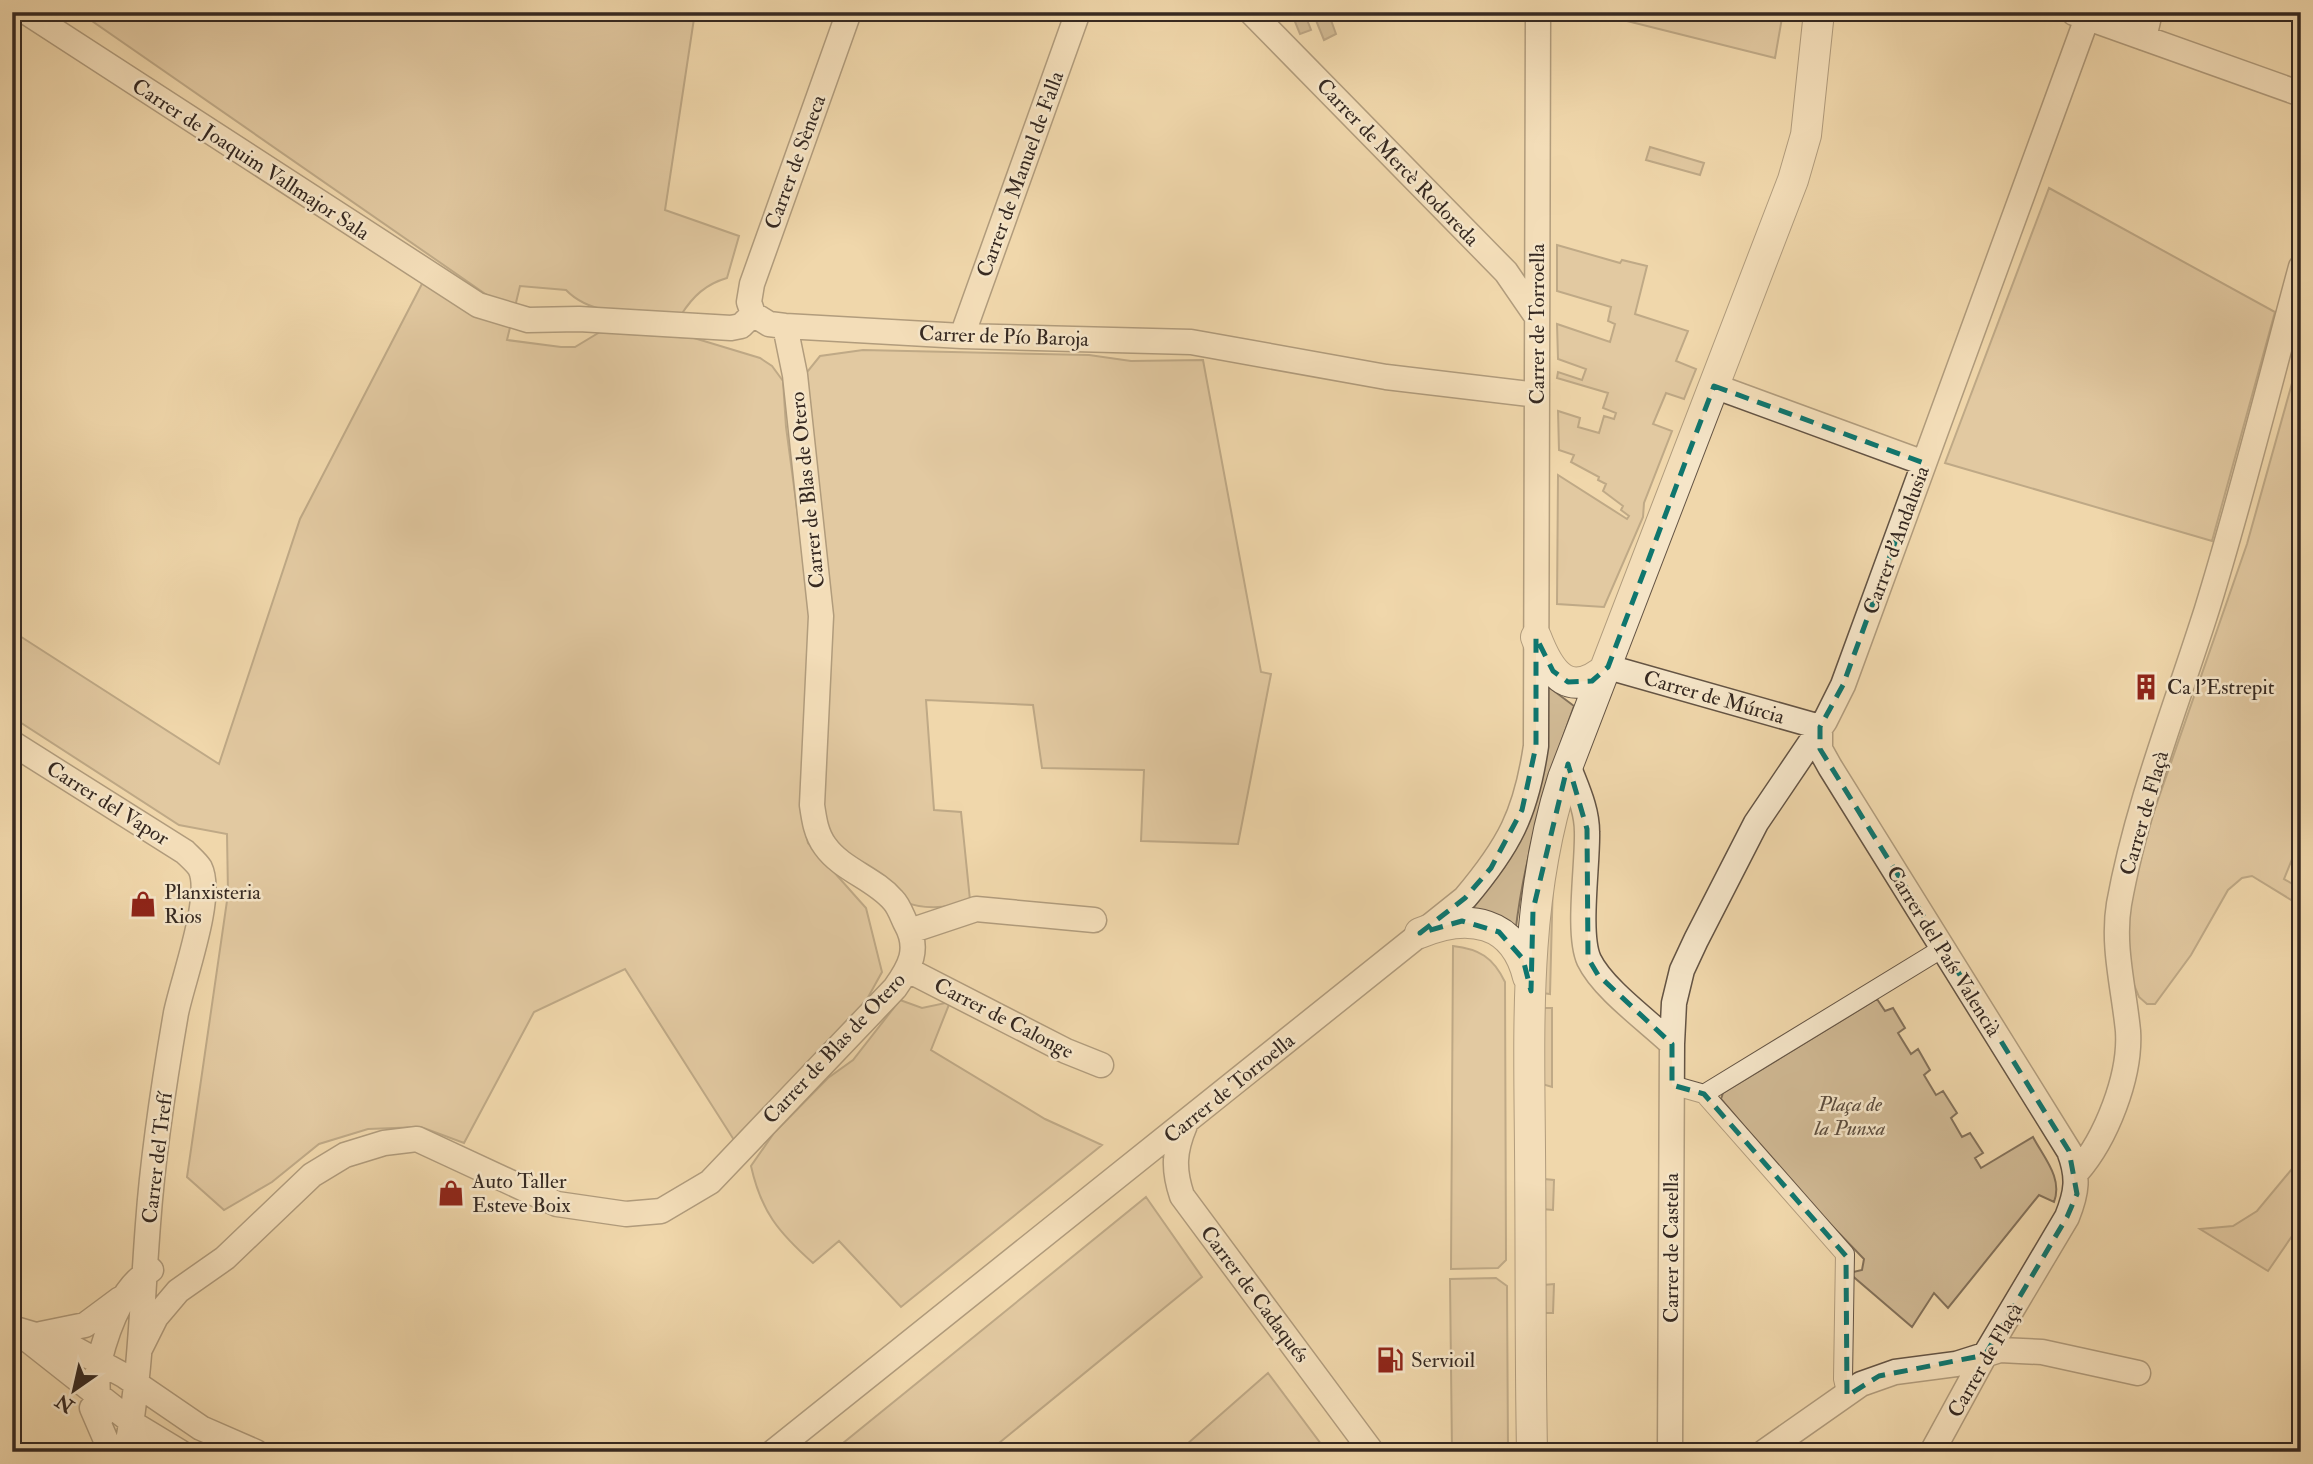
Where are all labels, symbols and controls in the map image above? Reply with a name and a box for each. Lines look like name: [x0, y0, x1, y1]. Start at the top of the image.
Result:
street label: Carrer de Manuel de Falla: [971, 67, 1070, 281]
street label: Carrer de Joaquim Vallmajor Sala: [127, 72, 375, 247]
street label: Carrer de Mercè Rodoreda: [1310, 73, 1485, 252]
street label: Carrer de Sèneca: [759, 91, 832, 233]
street label: Carrer de Torroella: [1524, 243, 1551, 404]
street label: Carrer de Pío Baroja: [919, 320, 1090, 353]
street label: Carrer de Blas de Otero: [784, 390, 831, 590]
street label: Carrer d'Andalusia: [1857, 462, 1936, 618]
street label: Carrer de Múrcia: [1640, 664, 1788, 731]
building icon: Ca l'Estrepit: [2131, 672, 2161, 702]
place label: Ca l'Estrepit: [2167, 674, 2275, 701]
street label: Carrer de Flaçà: [2114, 747, 2175, 879]
street label: Carrer del Vapor: [41, 755, 174, 852]
street label: Carrer del País Valencià: [1880, 861, 2007, 1042]
place label: Planxisteria Rios: [164, 879, 261, 930]
shop icon: Planxisteria Rios: [128, 889, 158, 919]
street label: Carrer de Blas de Otero: [757, 967, 912, 1130]
street label: Carrer de Calonge: [929, 972, 1078, 1065]
street label: Carrer de Torroella: [1158, 1027, 1301, 1150]
street label: Carrer del Trefí: [136, 1090, 179, 1225]
park label: Plaça de la Punxa: [1814, 1091, 1886, 1142]
place label: Auto Taller Esteve Boix: [471, 1168, 571, 1219]
street label: Carrer de Castella: [1658, 1173, 1685, 1323]
shop icon: Auto Taller Esteve Boix: [436, 1178, 466, 1208]
street label: Carrer de Cadaqués: [1194, 1220, 1315, 1368]
street label: Carrer de Flaçà: [1942, 1298, 2029, 1423]
fuel station icon: Servioil: [1375, 1345, 1405, 1375]
place label: Servioil: [1411, 1347, 1476, 1374]
north arrow: [38, 1356, 108, 1426]
text: N: [50, 1388, 80, 1419]

